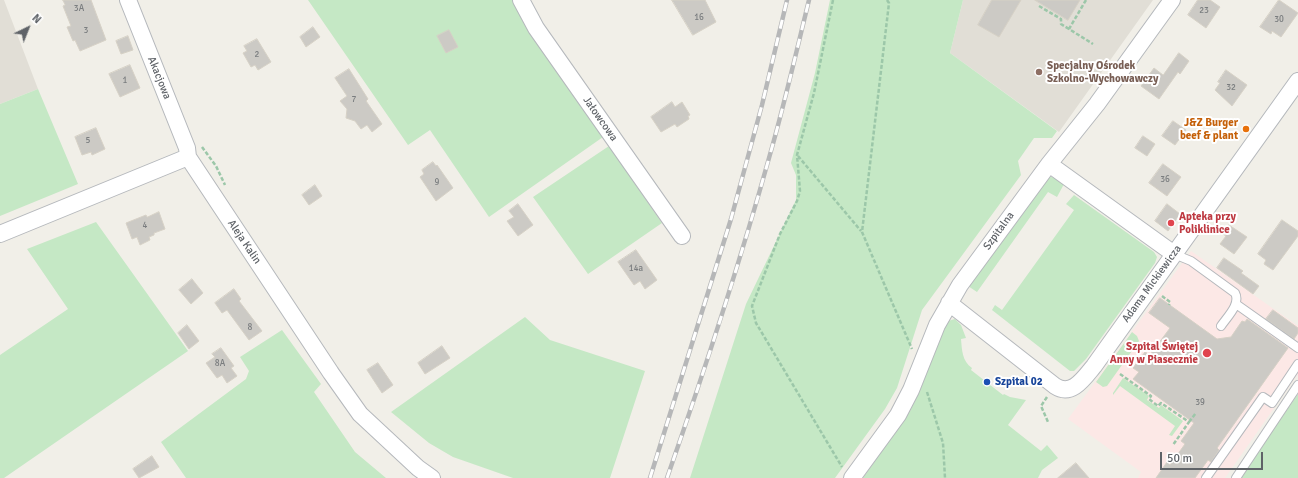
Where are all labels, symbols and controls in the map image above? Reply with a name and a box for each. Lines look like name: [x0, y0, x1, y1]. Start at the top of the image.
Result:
house number: 3A: [74, 4, 84, 14]
house number: 23: [1199, 6, 1209, 16]
north arrow: [8, 8, 48, 48]
text: N: [29, 11, 44, 26]
house number: 16: [694, 13, 704, 23]
house number: 30: [1274, 15, 1284, 25]
house number: 3: [84, 26, 88, 36]
house number: 2: [255, 50, 259, 60]
street label: Akacjowa: [144, 55, 174, 101]
place label: Specjalny Ośrodek Szkolno-Wychowawczy: [1047, 59, 1158, 85]
marker: Specjalny Ośrodek Szkolno-Wychowawczy: [1034, 67, 1044, 77]
house number: 1: [123, 76, 127, 86]
house number: 32: [1226, 83, 1236, 93]
street label: Jałowcowa: [580, 94, 620, 144]
house number: 7: [352, 95, 356, 105]
place label: J&Z Burger beef & plant: [1180, 116, 1238, 142]
marker: J&Z Burger beef & plant: [1241, 124, 1251, 134]
house number: 5: [86, 136, 90, 146]
house number: 36: [1160, 175, 1170, 185]
house number: 9: [435, 178, 439, 188]
street label: Szpitalna: [981, 209, 1017, 253]
place label: Apteka przy Poliklinice: [1179, 210, 1236, 236]
street label: Aleja Kalin: [224, 217, 264, 267]
marker: Apteka przy Poliklinice: [1166, 218, 1176, 228]
house number: 4: [143, 221, 147, 231]
street label: Adama Mickiewicza: [1119, 243, 1185, 325]
house number: 14a: [629, 264, 643, 274]
house number: 8: [248, 323, 252, 333]
place label: Szpital Świętej Anny w Piasecznie: [1110, 340, 1198, 366]
marker: Szpital Świętej Anny w Piasecznie: [1201, 347, 1213, 359]
house number: 8A: [215, 359, 225, 369]
place label: Szpital 02: [995, 375, 1043, 389]
marker: Szpital 02: [982, 377, 992, 387]
house number: 39: [1195, 398, 1205, 408]
scale bar: [1162, 444, 1265, 470]
text: 50 m: [1167, 451, 1192, 466]

